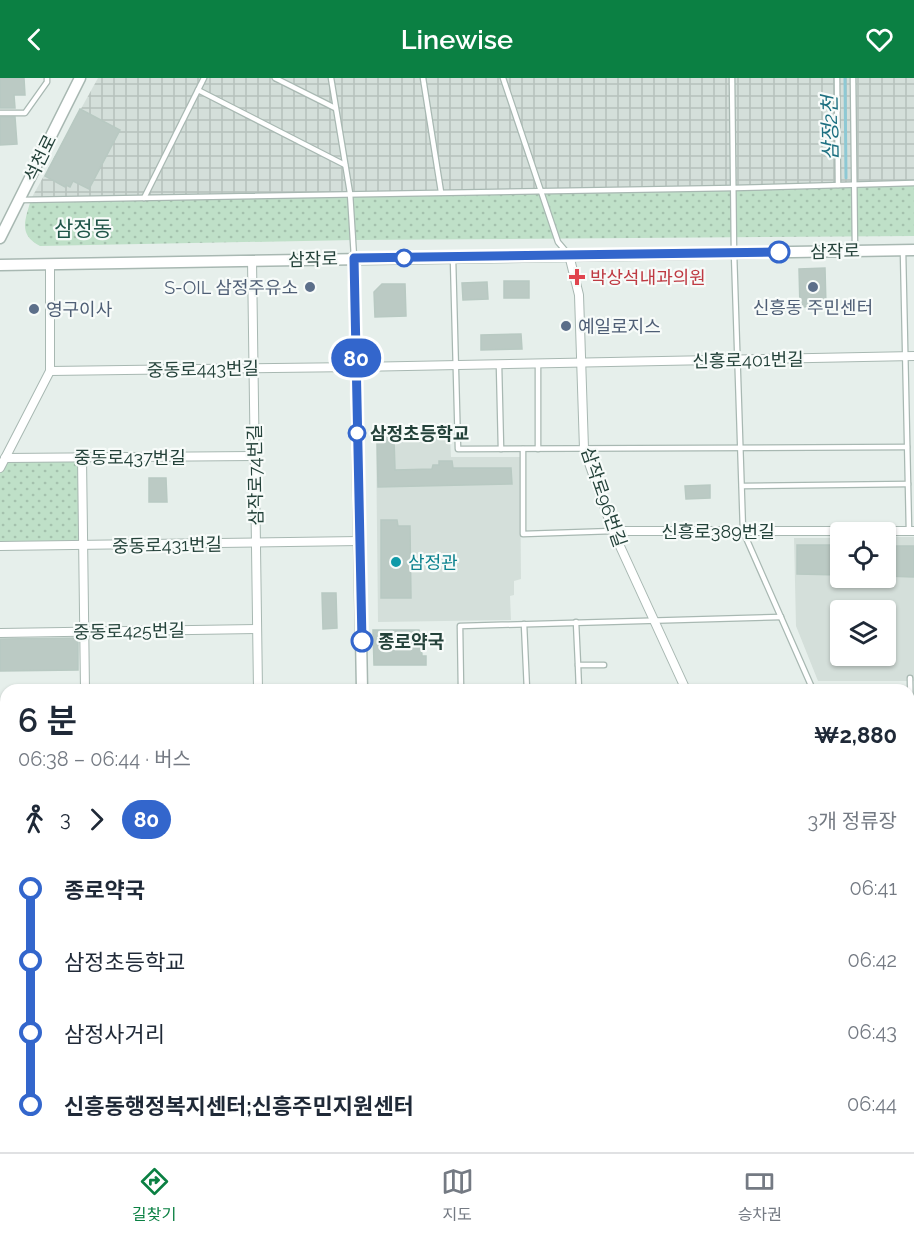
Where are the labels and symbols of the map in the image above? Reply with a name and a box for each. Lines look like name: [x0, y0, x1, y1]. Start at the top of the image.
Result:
water label: 삼정2천: [817, 93, 843, 161]
street label: 석천로: [20, 131, 60, 185]
district label: 삼정동: [54, 216, 112, 241]
street label: 삼작로: [810, 240, 860, 262]
unlabelled marker: [768, 241, 790, 263]
street label: 삼작로: [288, 248, 338, 270]
unlabelled marker: [395, 249, 413, 267]
place label: 박상석내과의원: [590, 267, 706, 288]
marker: 박상석내과의원: [568, 268, 586, 286]
place label: S-OIL 삼정주유소: [164, 277, 298, 298]
marker: S-OIL 삼정주유소: [303, 280, 317, 294]
marker: 신흥동 주민센터: [806, 280, 820, 294]
place label: 신흥동 주민센터: [753, 297, 873, 318]
place label: 영구이사: [46, 299, 113, 320]
marker: 영구이사: [27, 302, 41, 316]
place label: 예일로지스: [578, 316, 661, 337]
marker: 예일로지스: [559, 319, 573, 333]
line badge: 80: [329, 338, 383, 378]
street label: 신흥로401번길: [692, 349, 804, 371]
street label: 중동로443번길: [147, 358, 259, 380]
place label: 삼정초등학교: [370, 423, 469, 444]
street label: 삼작로74번길: [244, 424, 266, 526]
marker: 삼정초등학교: [348, 424, 366, 442]
street label: 삼작로96번길: [577, 444, 631, 550]
street label: 중동로437번길: [74, 447, 186, 468]
street label: 신흥로389번길: [661, 521, 775, 542]
street label: 중동로431번길: [112, 534, 222, 556]
place label: 삼정관: [408, 552, 458, 573]
marker: 삼정관: [389, 555, 403, 569]
street label: 중동로425번길: [73, 620, 185, 642]
marker: 종로약국: [351, 630, 373, 652]
place label: 종로약국: [378, 631, 444, 652]

